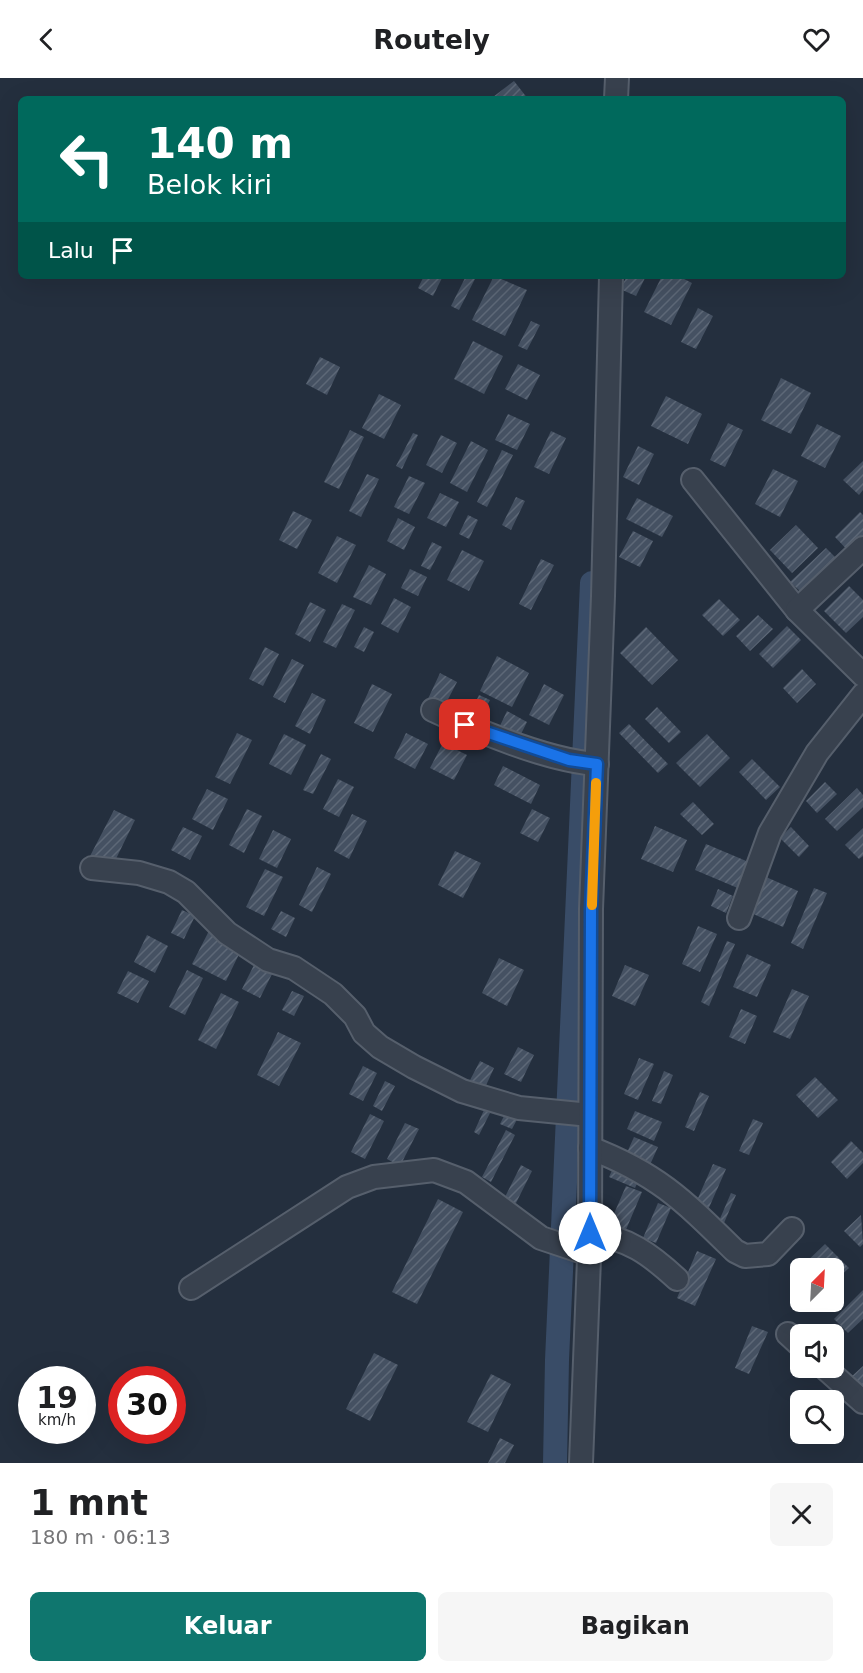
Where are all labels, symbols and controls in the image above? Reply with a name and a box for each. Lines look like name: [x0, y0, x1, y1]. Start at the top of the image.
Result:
icon: back: [30, 23, 63, 56]
icon: heart: [800, 23, 833, 56]
text: Routely: [373, 24, 490, 55]
text: 140 m: [147, 119, 293, 168]
icon: left: [48, 120, 126, 198]
text: Belok kiri: [147, 169, 272, 200]
icon: arrive: [106, 234, 139, 267]
text: Lalu: [48, 238, 94, 263]
pin: [439, 699, 490, 750]
icon: arrive: [448, 708, 481, 741]
position arrow: [558, 1201, 622, 1265]
north arrow: [790, 1258, 844, 1312]
map controls: [790, 1258, 844, 1444]
button: sound: [790, 1324, 844, 1378]
speed limit sign: 30: [108, 1366, 186, 1444]
text: 19: [36, 1380, 78, 1415]
button: search: [790, 1390, 844, 1444]
text: km/h: [38, 1411, 76, 1429]
text: 1 mnt: [30, 1482, 148, 1523]
button: close: [770, 1483, 833, 1546]
text: 180 m · 06:13: [30, 1525, 171, 1549]
button: Keluar: [30, 1592, 426, 1661]
button: Bagikan: [438, 1592, 833, 1661]

